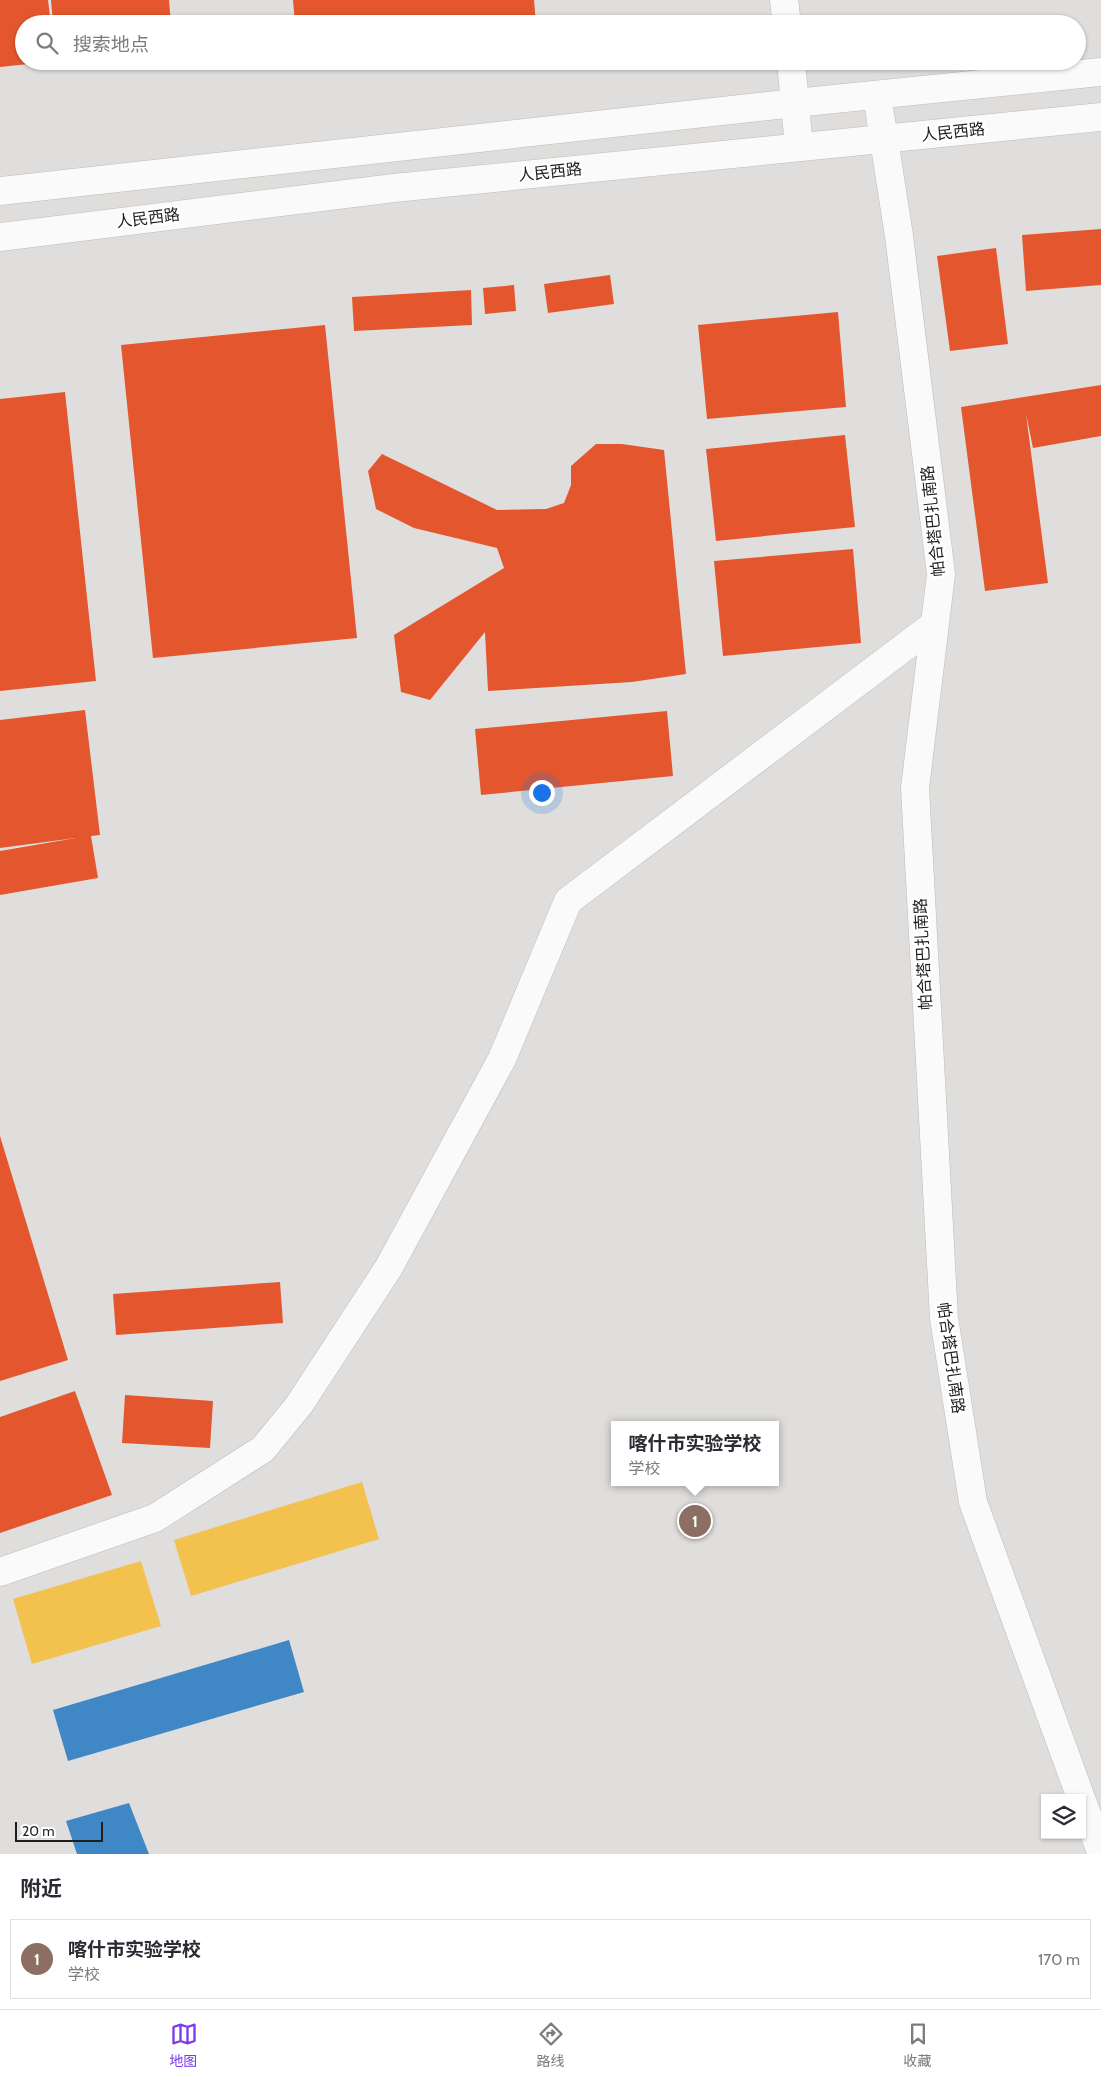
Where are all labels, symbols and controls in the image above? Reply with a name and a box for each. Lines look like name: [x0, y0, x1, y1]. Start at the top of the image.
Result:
search box: [15, 15, 1086, 70]
icon: search: [33, 29, 61, 57]
text: 搜索地点: [73, 33, 149, 56]
street label: 人民西路: [920, 119, 986, 145]
street label: 人民西路: [517, 159, 583, 185]
street label: 人民西路: [115, 205, 181, 231]
street label: 帕合塔巴扎南路: [918, 464, 948, 578]
your location: [529, 780, 555, 806]
street label: 帕合塔巴扎南路: [911, 898, 935, 1010]
street label: 帕合塔巴扎南路: [934, 1301, 968, 1415]
popup: [611, 1421, 779, 1486]
text: 喀什市实验学校: [628, 1432, 762, 1455]
text: 学校: [628, 1459, 661, 1478]
pin: 1: [679, 1502, 711, 1540]
map controls: [1041, 1794, 1086, 1839]
button: layers: [1041, 1794, 1086, 1839]
scale bar: [15, 1819, 102, 1842]
text: 20 m: [22, 1822, 55, 1840]
text: 附近: [20, 1876, 62, 1901]
text: 喀什市实验学校: [68, 1938, 201, 1961]
text: 1: [34, 1950, 40, 1969]
text: 170 m: [1038, 1950, 1080, 1969]
text: 学校: [68, 1965, 100, 1984]
tab: 地图: [170, 2020, 198, 2070]
tab: 路线: [537, 2020, 565, 2070]
tab: 收藏: [904, 2020, 932, 2070]

